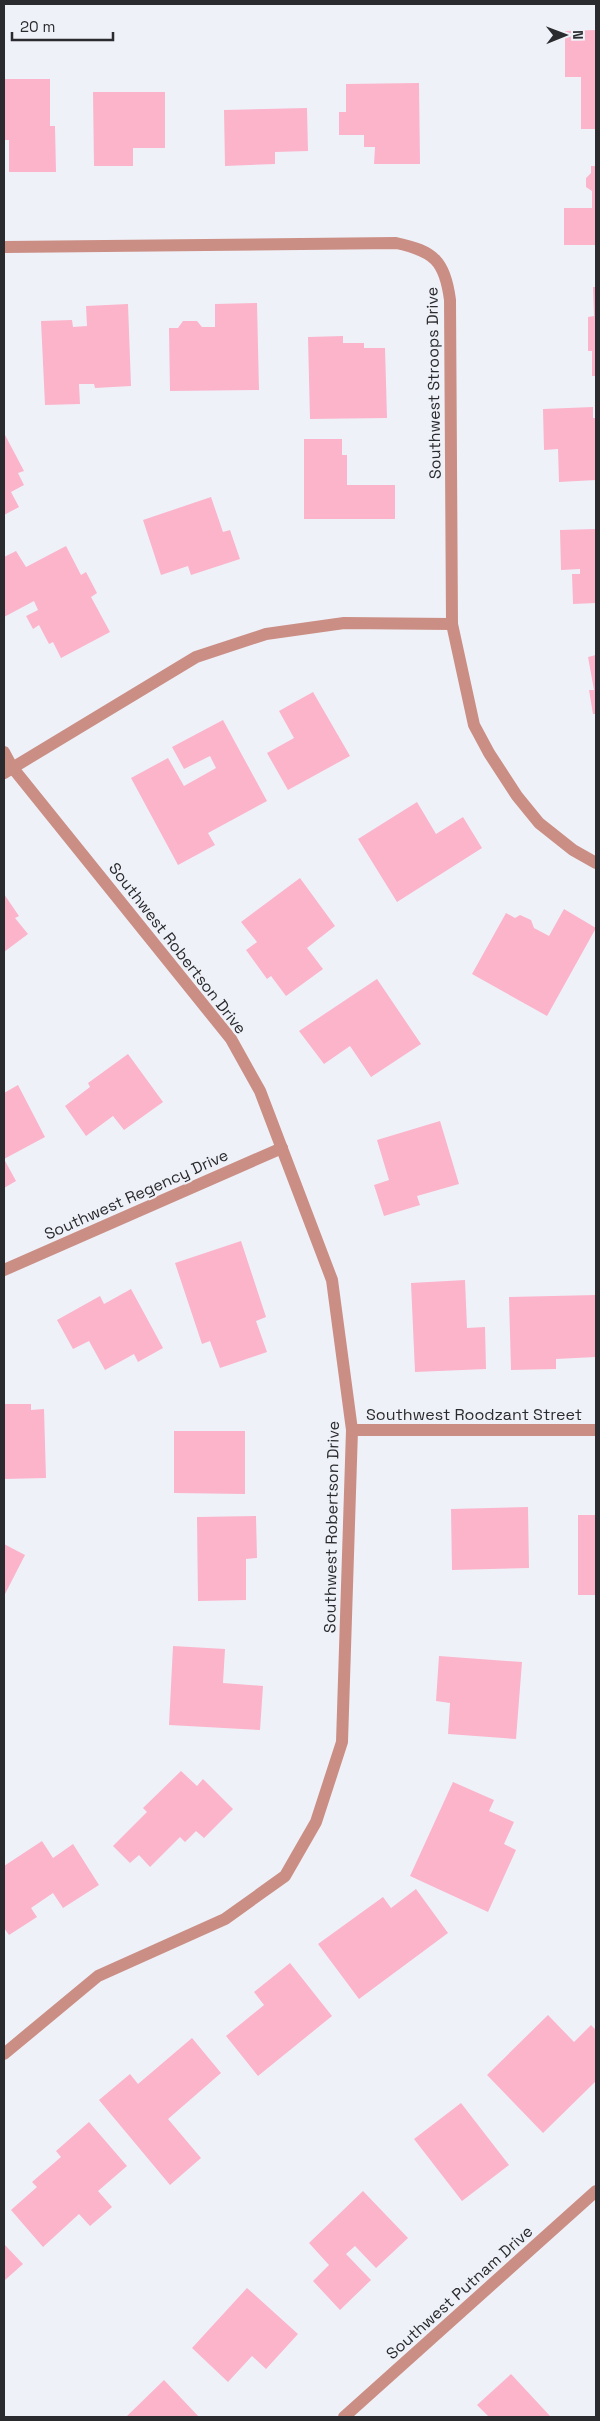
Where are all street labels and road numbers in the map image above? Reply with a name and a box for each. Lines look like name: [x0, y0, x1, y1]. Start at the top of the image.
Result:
street label: Southwest Stroops Drive: [421, 287, 446, 479]
street label: Southwest Robertson Drive: [104, 858, 251, 1038]
street label: Southwest Regency Drive: [41, 1144, 232, 1245]
street label: Southwest Roodzant Street: [366, 1404, 582, 1425]
street label: Southwest Robertson Drive: [319, 1421, 344, 1633]
street label: Southwest Putnam Drive: [382, 2221, 537, 2364]

